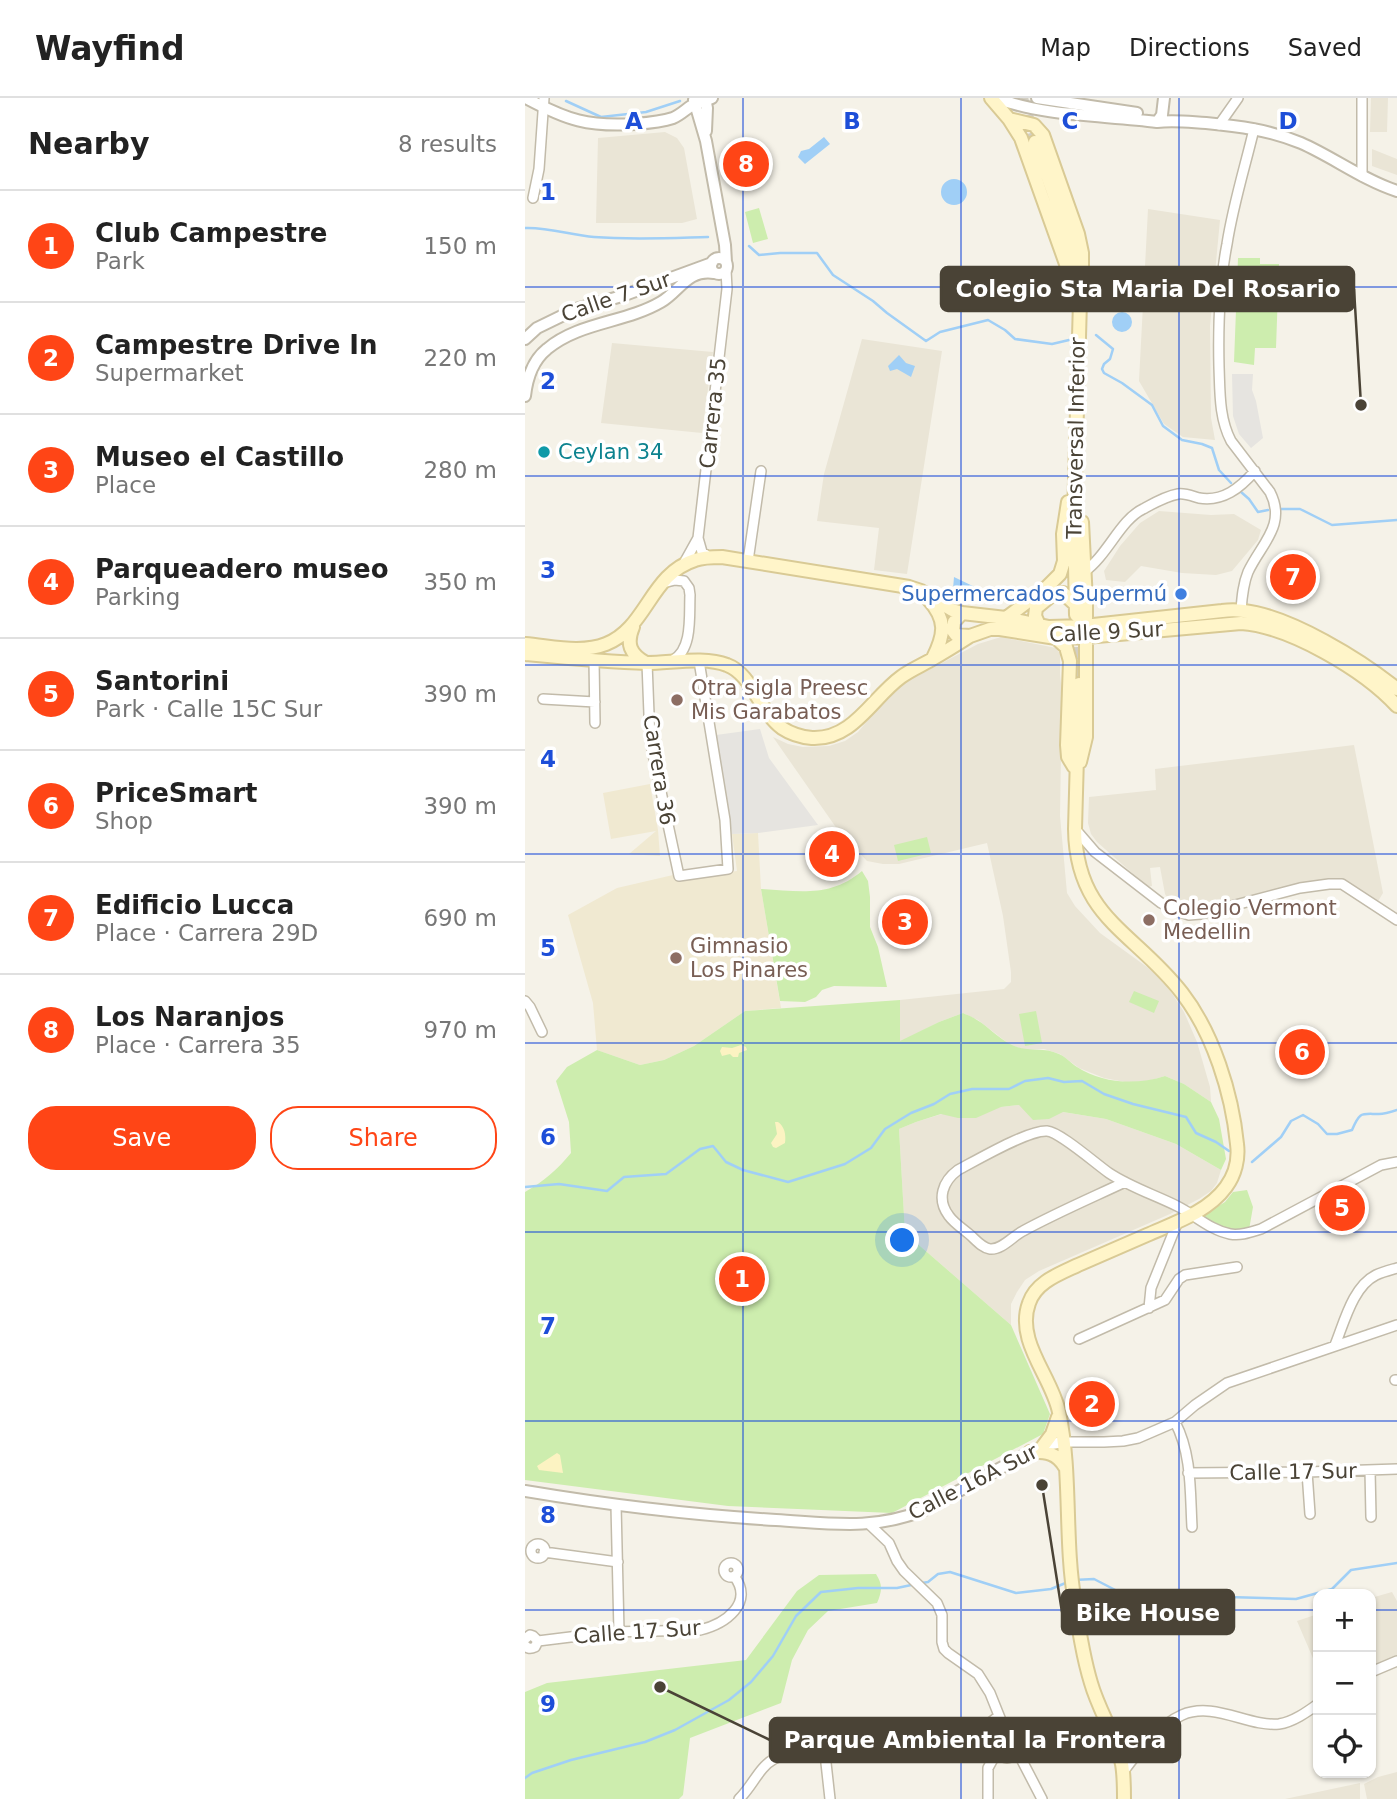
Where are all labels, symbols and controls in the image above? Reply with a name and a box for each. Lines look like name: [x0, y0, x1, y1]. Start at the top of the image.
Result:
text: Wayfind: [35, 29, 185, 68]
text: Map: [1040, 34, 1091, 62]
text: Directions: [1129, 34, 1250, 62]
text: Saved: [1288, 34, 1362, 62]
text: A: [625, 108, 643, 134]
text: B: [843, 108, 861, 134]
text: C: [1062, 108, 1078, 134]
text: D: [1278, 108, 1298, 134]
text: Nearby: [28, 126, 150, 161]
text: 8 results: [398, 131, 497, 157]
pin: 8: [723, 138, 769, 190]
text: 1: [540, 179, 556, 205]
text: Club Campestre: [95, 218, 328, 248]
text: 1: [43, 233, 59, 259]
text: 150 m: [423, 233, 497, 259]
text: Park: [95, 248, 145, 274]
street label: Calle 7 Sur: [558, 267, 674, 327]
callout: Colegio Sta Maria Del Rosario: [941, 267, 1354, 311]
text: Colegio Sta Maria Del Rosario: [956, 276, 1340, 302]
text: Campestre Drive In: [95, 330, 378, 360]
street label: Transversal Inferior: [1062, 337, 1090, 540]
text: 2: [43, 345, 59, 371]
text: 220 m: [423, 345, 497, 371]
street label: Carrera 35: [695, 356, 731, 470]
text: Supermarket: [95, 360, 244, 386]
text: 2: [540, 368, 556, 394]
place label: Ceylan 34: [558, 440, 663, 464]
text: Museo el Castillo: [95, 442, 344, 472]
marker: Ceylan 34: [536, 444, 552, 460]
text: 3: [43, 457, 59, 483]
text: 280 m: [423, 457, 497, 483]
text: Place: [95, 472, 156, 498]
pin: 7: [1270, 551, 1316, 603]
text: Parqueadero museo: [95, 554, 389, 584]
text: 3: [540, 557, 556, 583]
text: 4: [43, 569, 59, 595]
text: 350 m: [423, 569, 497, 595]
place label: Supermercados Supermú: [901, 582, 1167, 606]
text: Parking: [95, 584, 180, 610]
marker: Supermercados Supermú: [1173, 586, 1189, 602]
street label: Calle 9 Sur: [1048, 617, 1164, 647]
text: Santorini: [95, 666, 229, 696]
place label: Otra sigla Preesc Mis Garabatos: [691, 676, 868, 724]
text: 5: [43, 681, 59, 707]
text: 390 m: [423, 681, 497, 707]
marker: Otra sigla Preesc Mis Garabatos: [669, 692, 685, 708]
text: Park · Calle 15C Sur: [95, 696, 322, 722]
street label: Carrera 36: [638, 713, 680, 827]
text: 4: [540, 746, 556, 772]
text: PriceSmart: [95, 778, 257, 808]
text: 6: [43, 793, 59, 819]
text: 390 m: [423, 793, 497, 819]
text: Shop: [95, 808, 153, 834]
pin: 4: [809, 828, 855, 880]
text: Edificio Lucca: [95, 890, 294, 920]
pin: 3: [882, 896, 928, 948]
place label: Colegio Vermont Medellin: [1163, 896, 1337, 944]
text: 7: [43, 905, 59, 931]
text: 690 m: [423, 905, 497, 931]
marker: Colegio Vermont Medellin: [1141, 912, 1157, 928]
text: Place · Carrera 29D: [95, 920, 318, 946]
place label: Gimnasio Los Pinares: [690, 934, 808, 982]
text: 5: [540, 935, 556, 961]
marker: Gimnasio Los Pinares: [668, 950, 684, 966]
text: Los Naranjos: [95, 1002, 284, 1032]
text: 8: [43, 1017, 59, 1043]
text: 970 m: [423, 1017, 497, 1043]
pin: 6: [1279, 1026, 1325, 1078]
text: Place · Carrera 35: [95, 1032, 301, 1058]
button: Save: [28, 1106, 256, 1170]
button: Share: [270, 1106, 497, 1170]
text: 6: [540, 1124, 556, 1150]
pin: 5: [1319, 1182, 1365, 1234]
your location: [885, 1223, 919, 1257]
pin: 1: [719, 1253, 765, 1305]
text: 7: [540, 1313, 556, 1339]
pin: 2: [1069, 1378, 1115, 1430]
street label: Calle 16A Sur: [904, 1439, 1042, 1525]
street label: Calle 17 Sur: [1229, 1459, 1357, 1485]
text: 8: [540, 1502, 556, 1528]
map controls: [1313, 1589, 1376, 1778]
button: +: [1313, 1589, 1376, 1652]
callout: Bike House: [1062, 1590, 1234, 1634]
text: Bike House: [1076, 1600, 1220, 1626]
street label: Calle 17 Sur: [573, 1616, 702, 1648]
button: −: [1313, 1652, 1376, 1715]
text: 9: [540, 1691, 556, 1717]
button: locate: [1313, 1715, 1376, 1778]
callout: Parque Ambiental la Frontera: [770, 1718, 1180, 1762]
text: Parque Ambiental la Frontera: [784, 1727, 1166, 1753]

